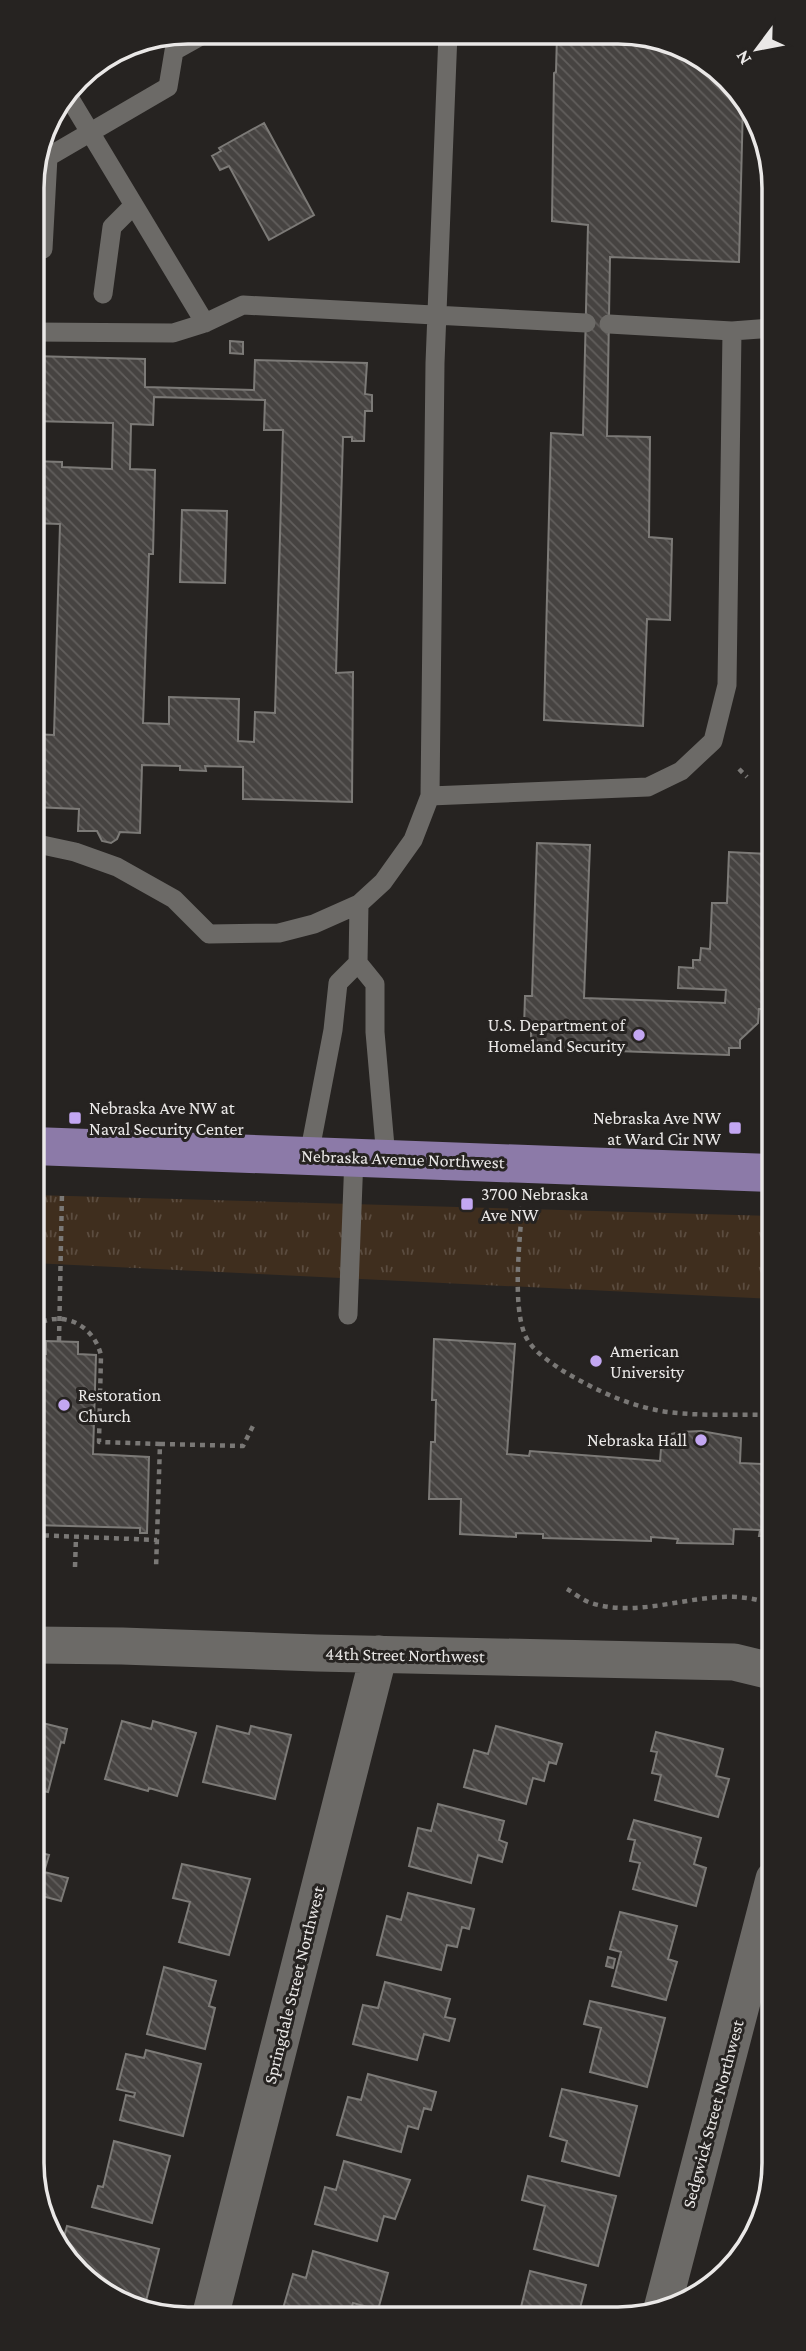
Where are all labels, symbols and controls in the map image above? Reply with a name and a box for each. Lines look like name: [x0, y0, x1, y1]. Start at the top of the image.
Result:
north arrow: [722, 14, 792, 84]
text: N: [731, 47, 755, 69]
place label: U.S. Department of Homeland Security: [488, 1015, 627, 1056]
marker: U.S. Department of Homeland Security: [631, 1027, 647, 1043]
place label: Nebraska Ave NW at Naval Security Center: [89, 1098, 244, 1139]
place label: Nebraska Ave NW at Ward Cir NW: [593, 1108, 721, 1149]
marker: Nebraska Ave NW at Naval Security Center: [67, 1110, 83, 1126]
marker: Nebraska Ave NW at Ward Cir NW: [727, 1120, 743, 1136]
street label: Nebraska Avenue Northwest: [301, 1145, 506, 1173]
place label: 3700 Nebraska Ave NW: [481, 1184, 588, 1225]
marker: 3700 Nebraska Ave NW: [459, 1196, 475, 1212]
place label: American University: [610, 1341, 685, 1382]
marker: American University: [588, 1353, 604, 1369]
place label: Restoration Church: [78, 1385, 161, 1426]
marker: Restoration Church: [56, 1397, 72, 1413]
place label: Nebraska Hall: [587, 1430, 687, 1450]
marker: Nebraska Hall: [693, 1432, 709, 1448]
street label: 44th Street Northwest: [325, 1644, 486, 1666]
street label: Springdale Street Northwest: [260, 1883, 329, 2086]
street label: Sedgwick Street Northwest: [678, 2017, 748, 2210]

